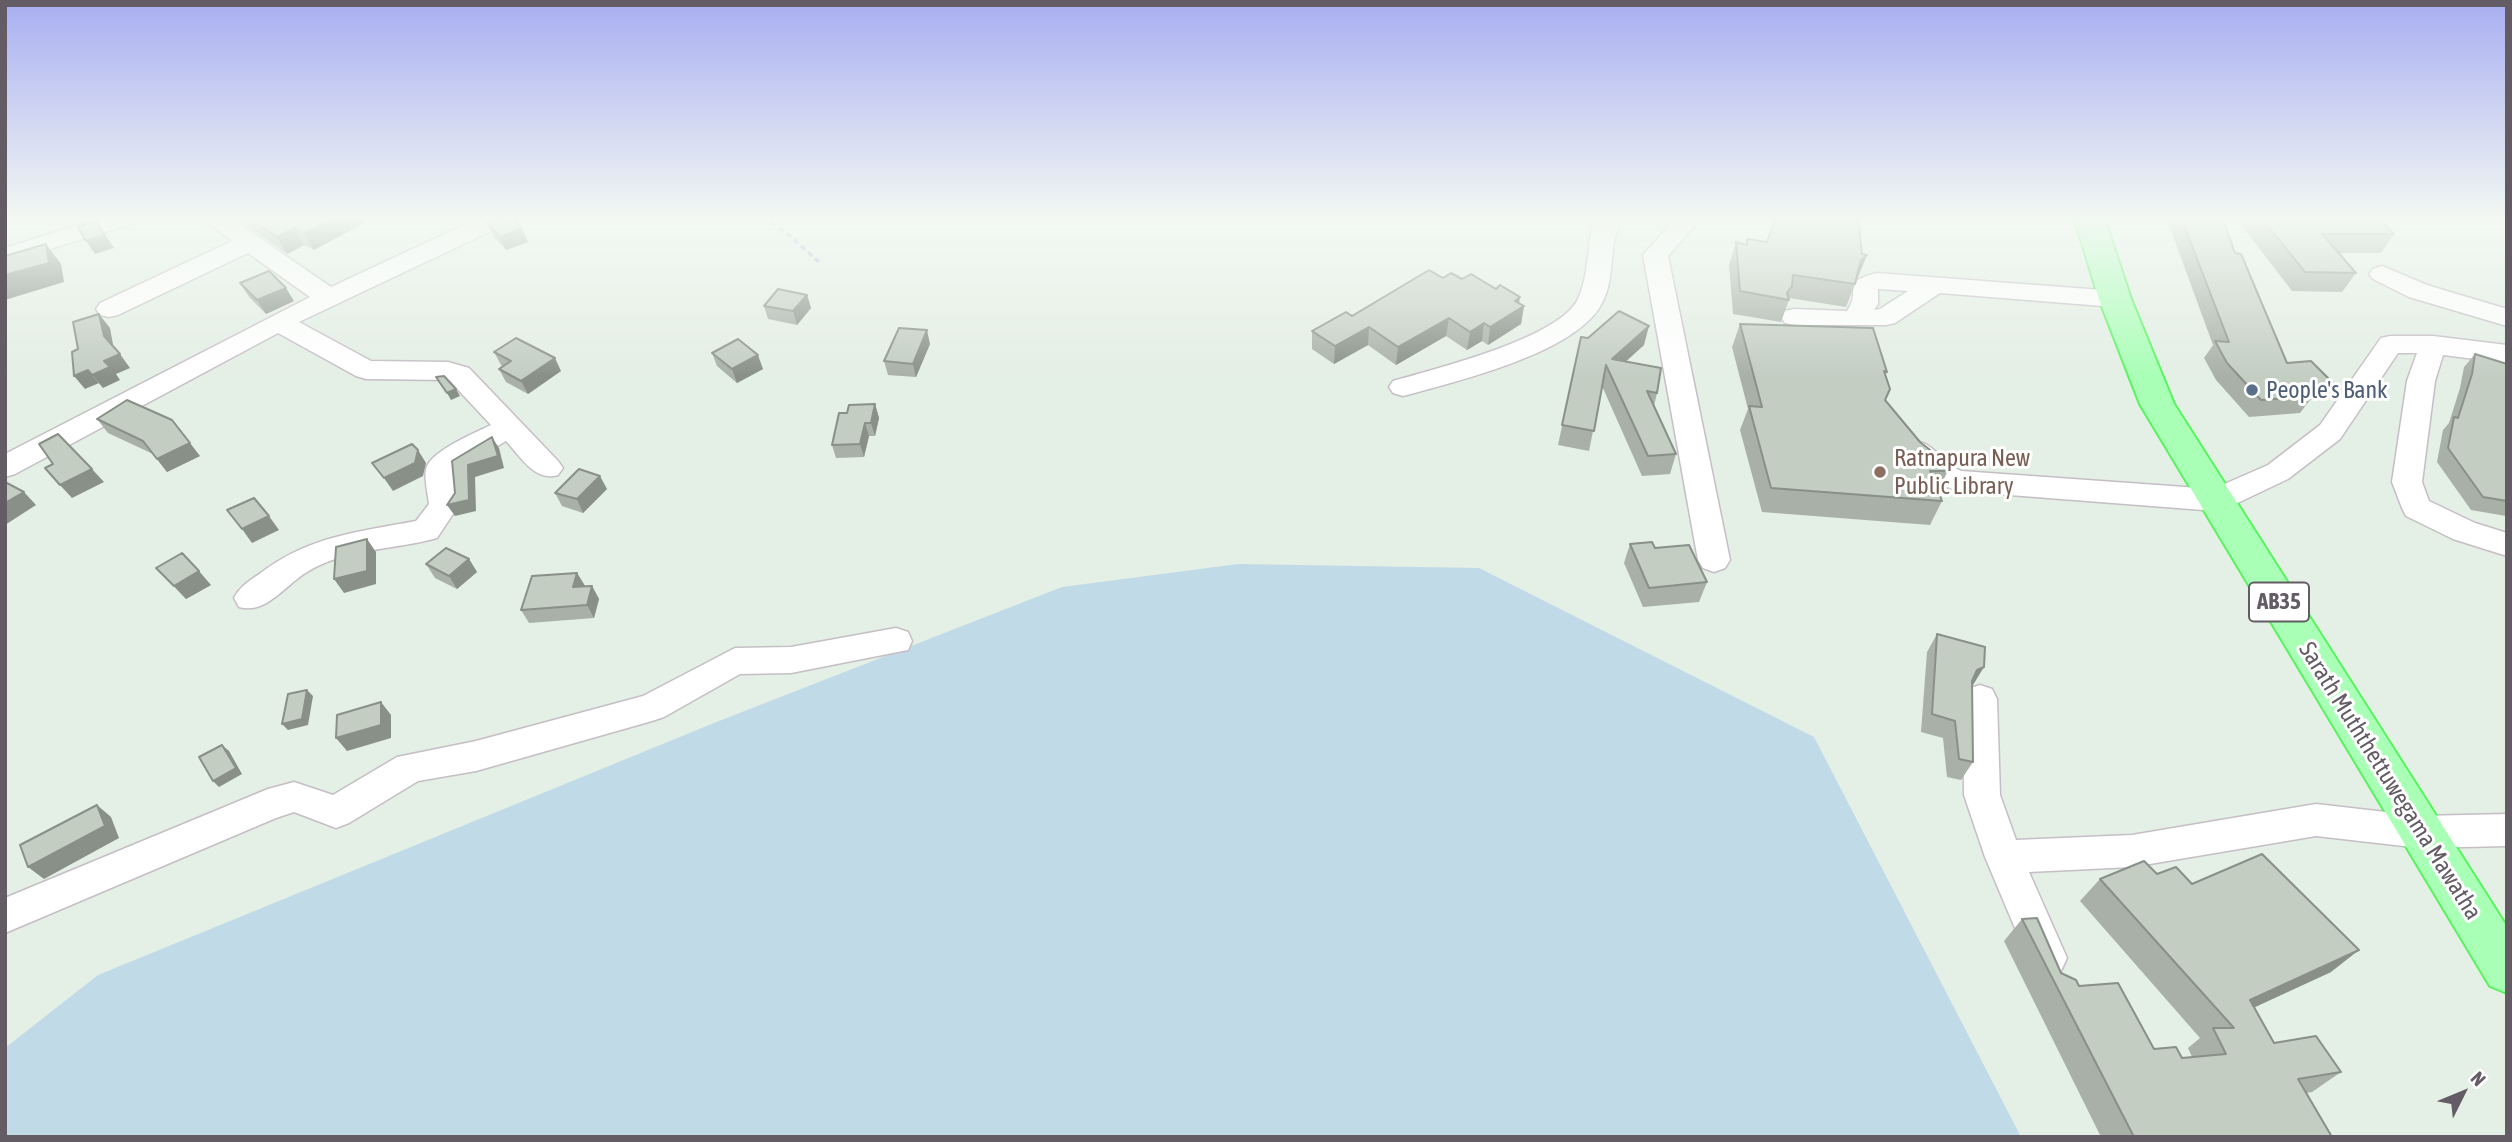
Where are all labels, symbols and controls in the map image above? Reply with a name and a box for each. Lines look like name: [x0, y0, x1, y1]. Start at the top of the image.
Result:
place label: People's Bank: [2266, 376, 2388, 404]
marker: People's Bank: [2244, 382, 2260, 398]
place label: Ratnapura New Public Library: [1894, 444, 2030, 500]
marker: Ratnapura New Public Library: [1872, 464, 1888, 480]
road number: AB35: [2249, 582, 2309, 622]
street label: Sarath Muththettuwegama Mawatha: [2293, 637, 2487, 925]
north arrow: [2428, 1058, 2498, 1128]
text: N: [2466, 1067, 2490, 1090]

